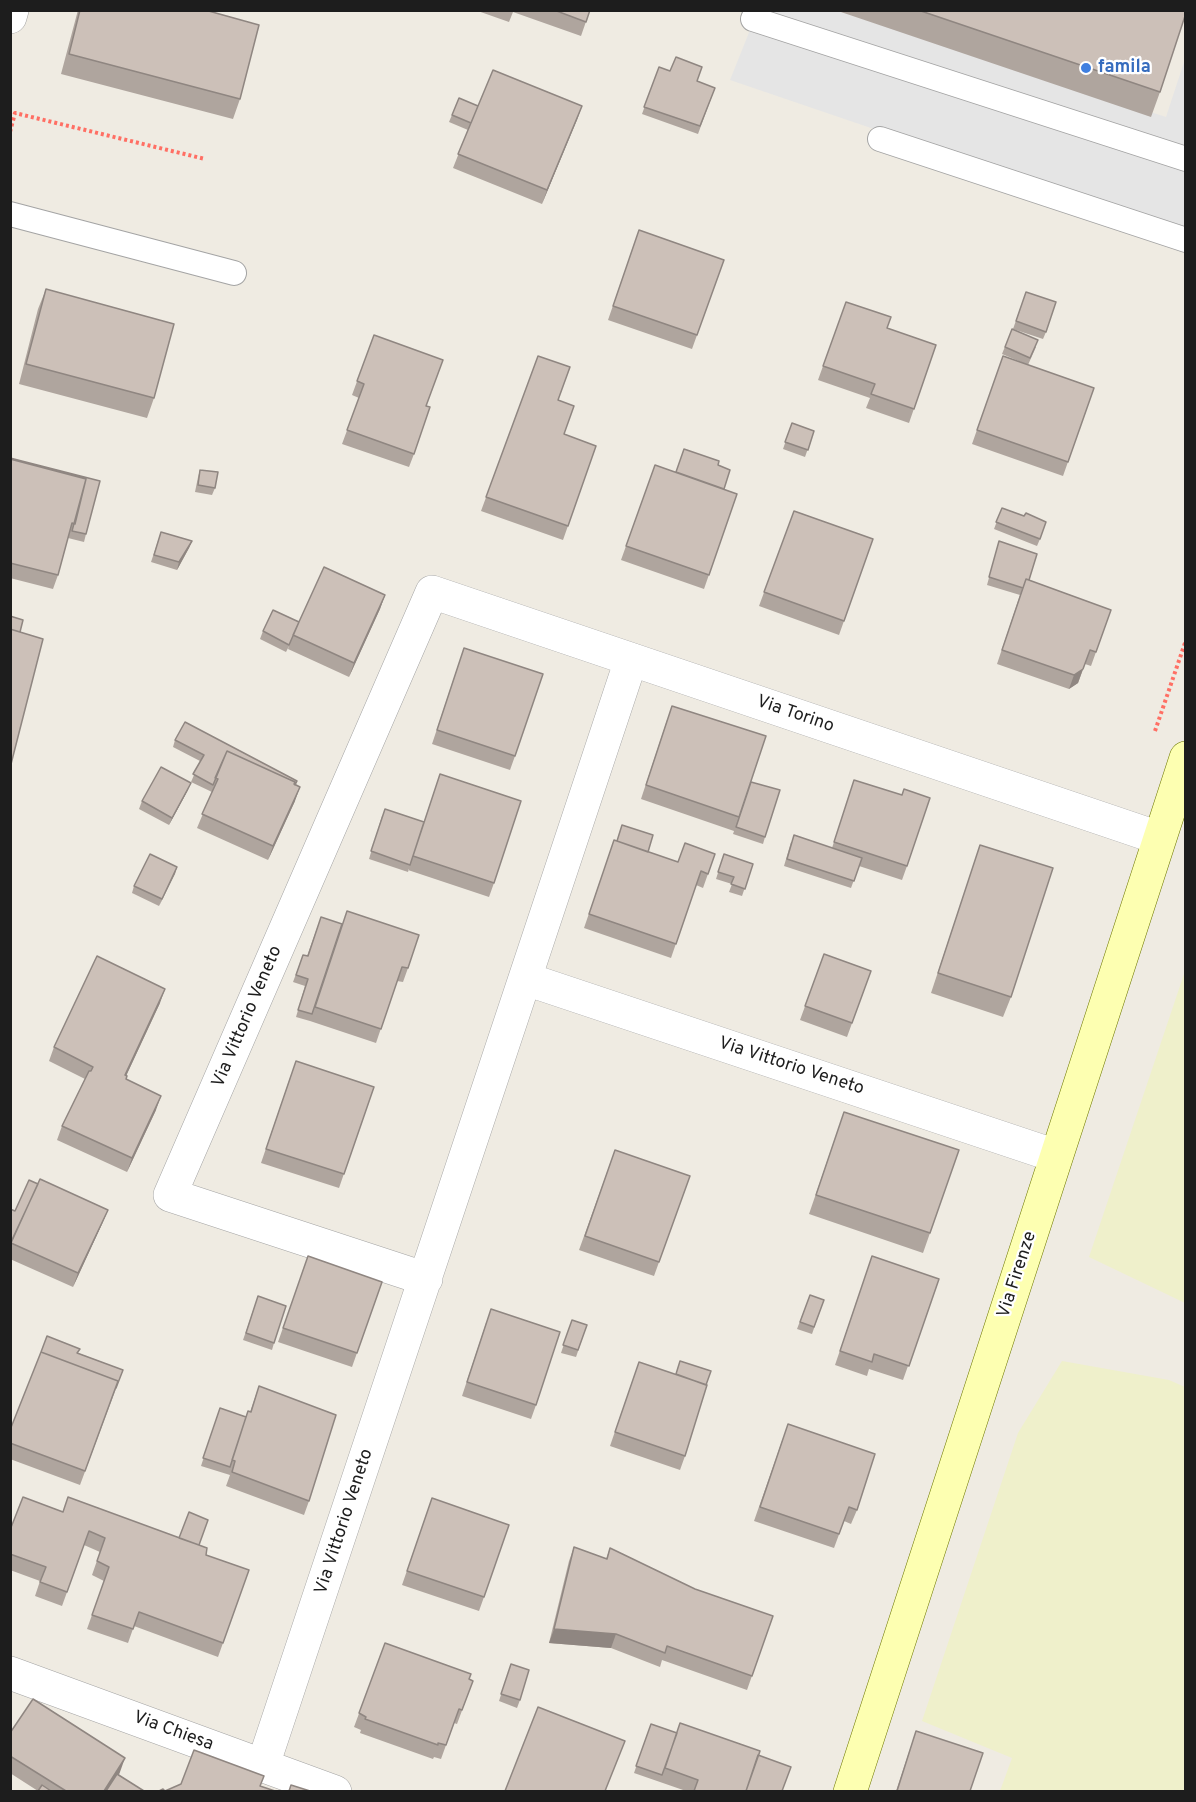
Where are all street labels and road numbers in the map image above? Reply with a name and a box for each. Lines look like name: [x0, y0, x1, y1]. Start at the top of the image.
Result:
street label: Via Torino: [753, 692, 837, 738]
street label: Via Vittorio Veneto: [208, 943, 288, 1091]
street label: Via Vittorio Veneto: [716, 1033, 866, 1101]
street label: Via Firenze: [994, 1229, 1042, 1321]
street label: Via Vittorio Veneto: [311, 1447, 379, 1597]
street label: Via Chiesa: [130, 1708, 216, 1756]

